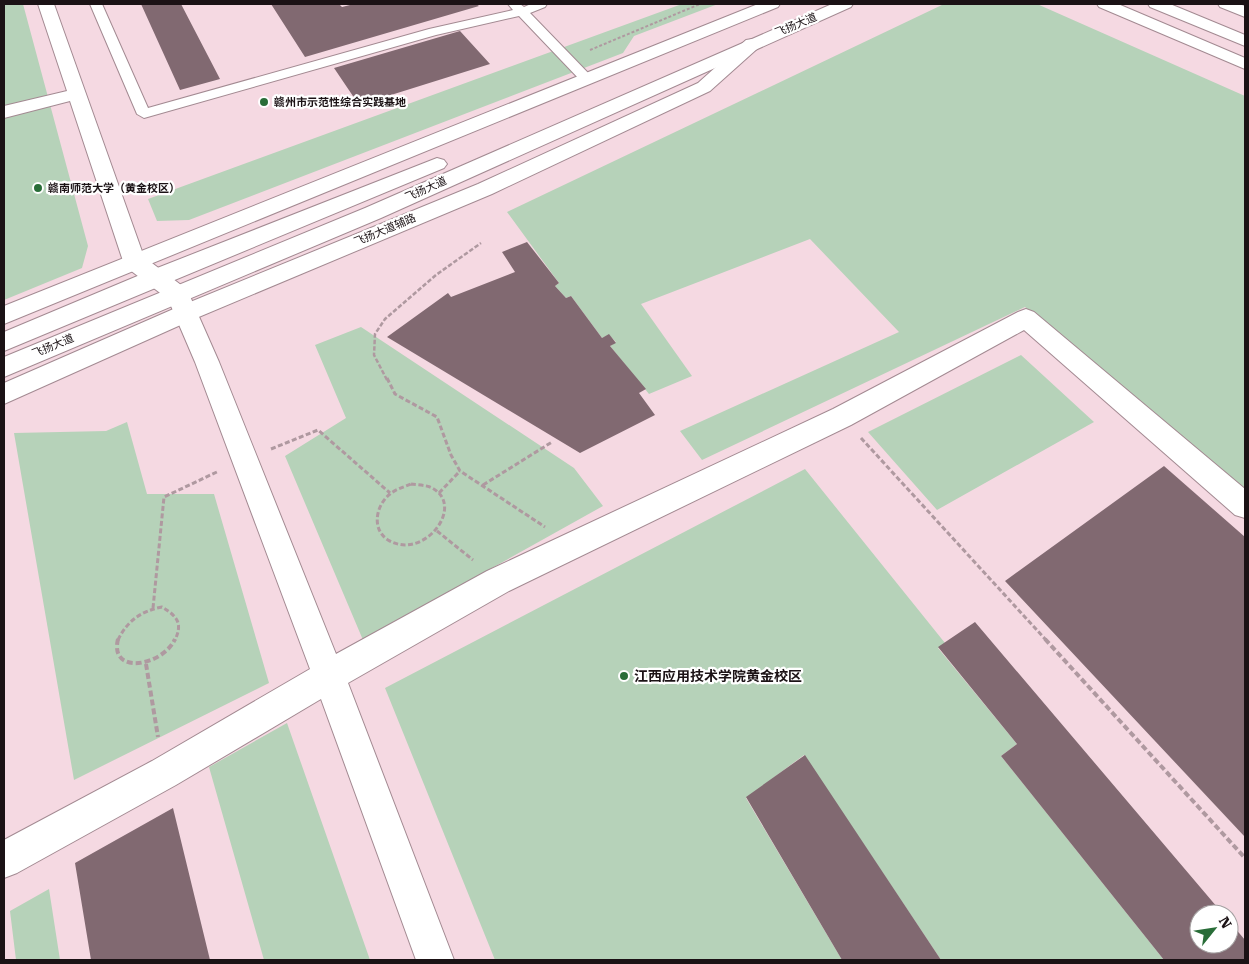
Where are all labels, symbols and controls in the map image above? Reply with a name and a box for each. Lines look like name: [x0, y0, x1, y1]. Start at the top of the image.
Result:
street label: 飞扬大道: [773, 10, 819, 40]
marker: 赣州市示范性综合实践基地: [258, 96, 270, 108]
place label: 赣州市示范性综合实践基地: [274, 96, 406, 109]
street label: 飞扬大道: [403, 174, 449, 204]
marker: 赣南师范大学（黄金校区）: [32, 182, 44, 194]
place label: 赣南师范大学（黄金校区）: [48, 182, 180, 195]
street label: 飞扬大道辅路: [352, 211, 418, 249]
street label: 飞扬大道: [30, 331, 76, 361]
place label: 江西应用技术学院黄金校区: [634, 668, 802, 684]
marker: 江西应用技术学院黄金校区: [618, 670, 630, 682]
north arrow: [1189, 904, 1239, 954]
text: N: [1216, 914, 1235, 931]

